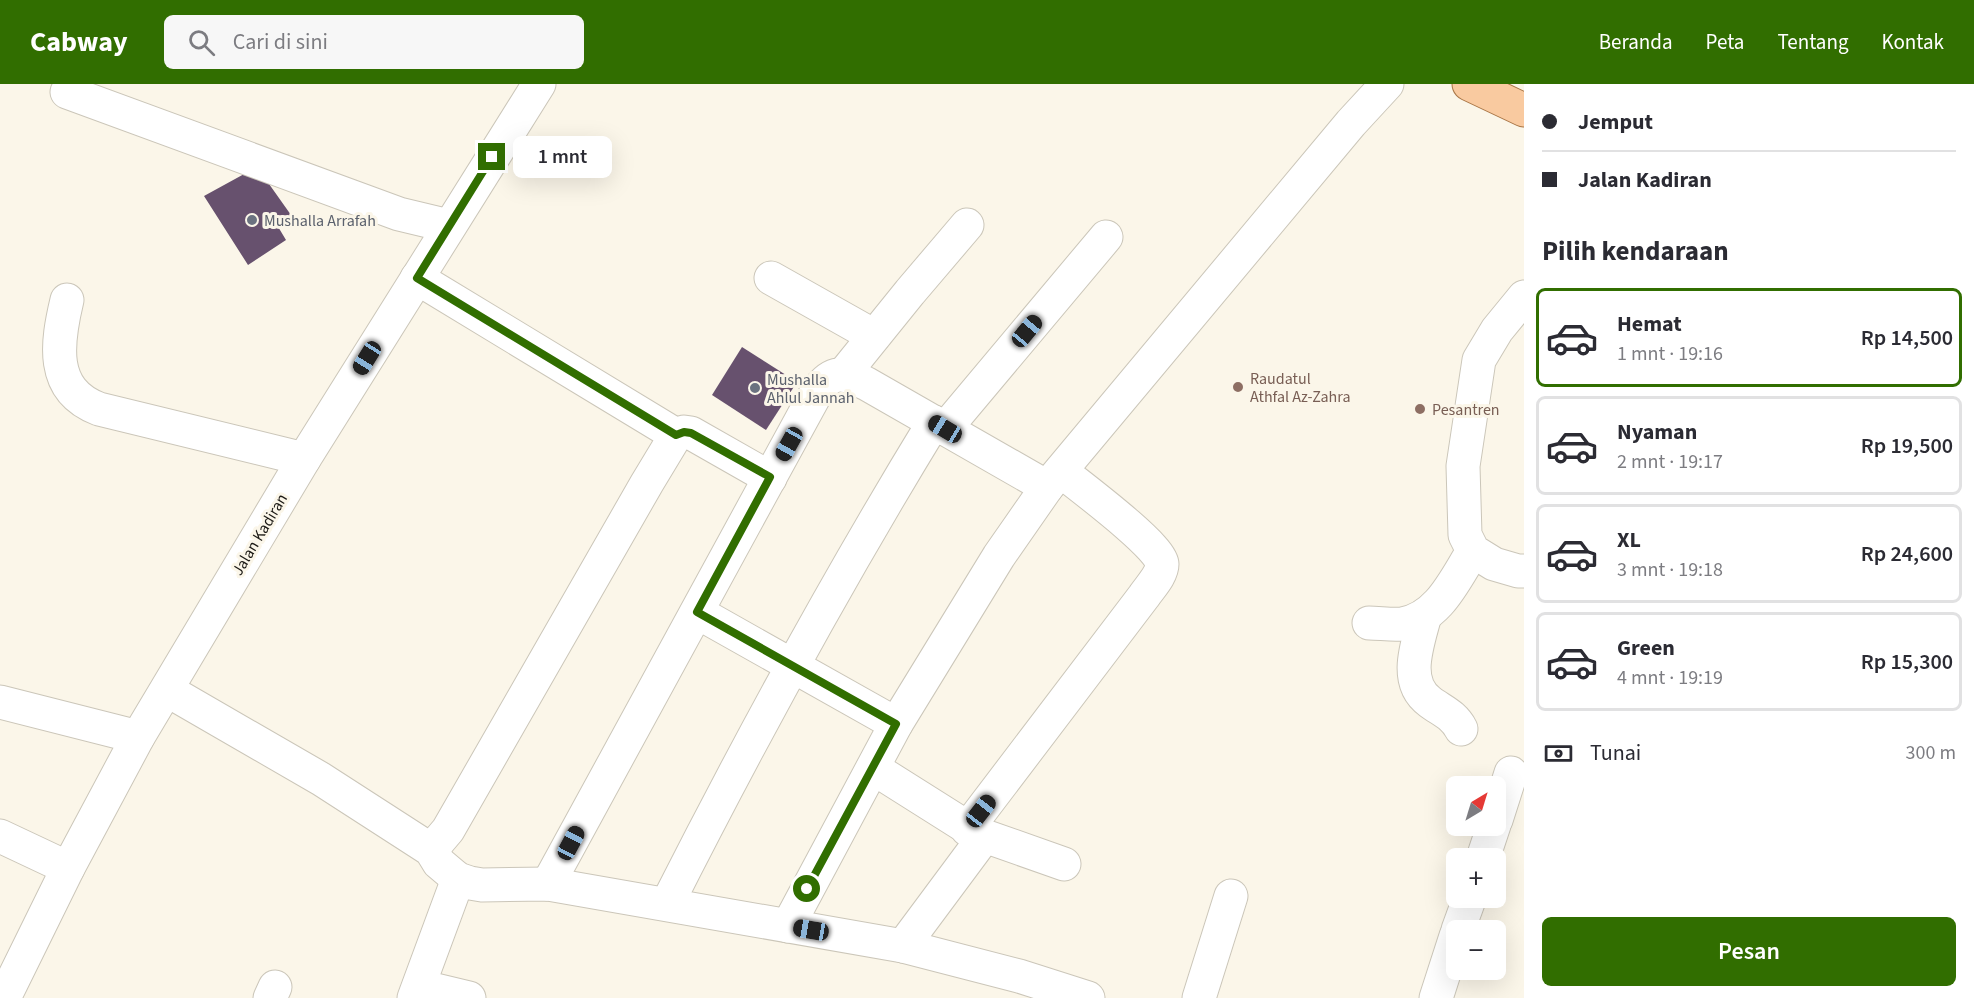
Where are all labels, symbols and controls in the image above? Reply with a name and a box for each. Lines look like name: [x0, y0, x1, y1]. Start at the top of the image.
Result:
search box: [164, 15, 584, 69]
text: Cabway: [30, 22, 128, 62]
icon: search: [185, 26, 218, 59]
text: Cari di sini: [233, 26, 328, 58]
text: Beranda: [1599, 27, 1673, 57]
text: Peta: [1706, 27, 1744, 57]
text: Tentang: [1777, 27, 1848, 57]
text: Kontak: [1881, 27, 1944, 57]
text: Jemput: [1578, 106, 1653, 138]
callout: 1 mnt: [513, 136, 612, 178]
route end: [478, 143, 505, 170]
text: 1 mnt: [538, 143, 587, 171]
text: Jalan Kadiran: [1578, 164, 1712, 196]
place label: Mushalla Arrafah: [264, 210, 376, 232]
marker: Mushalla Arrafah: [245, 213, 259, 227]
text: Pilih kendaraan: [1542, 232, 1729, 271]
text: Hemat: [1617, 308, 1682, 340]
car: [1009, 311, 1045, 351]
icon: car: [1545, 311, 1599, 365]
text: Rp 14,500: [1861, 322, 1953, 354]
car: [350, 338, 384, 378]
text: 1 mnt · 19:16: [1617, 340, 1723, 368]
place label: Raudatul Athfal Az-Zahra: [1250, 368, 1351, 408]
place label: Mushalla Ahlul Jannah: [767, 369, 854, 409]
marker: Raudatul Athfal Az-Zahra: [1231, 380, 1245, 394]
marker: Mushalla Ahlul Jannah: [748, 381, 762, 395]
place label: Pesantren: [1432, 399, 1500, 421]
marker: Pesantren: [1413, 402, 1427, 416]
car: [925, 412, 965, 446]
text: Nyaman: [1617, 416, 1697, 448]
icon: car: [1545, 419, 1599, 473]
car: [772, 424, 806, 464]
text: Rp 19,500: [1861, 430, 1953, 462]
text: 2 mnt · 19:17: [1617, 448, 1723, 476]
street label: Jalan Kadiran: [227, 489, 293, 580]
text: XL: [1617, 524, 1641, 556]
icon: car: [1545, 527, 1599, 581]
text: Rp 24,600: [1861, 538, 1953, 570]
text: 3 mnt · 19:18: [1617, 556, 1723, 584]
text: Green: [1617, 632, 1675, 664]
icon: car: [1545, 635, 1599, 689]
text: Rp 15,300: [1861, 646, 1953, 678]
text: 4 mnt · 19:19: [1617, 664, 1723, 692]
icon: cash: [1542, 737, 1575, 770]
text: Tunai: [1590, 737, 1641, 769]
text: 300 m: [1906, 739, 1956, 767]
north arrow: [1446, 776, 1506, 836]
map controls: [1446, 776, 1506, 980]
car: [963, 791, 999, 831]
car: [555, 823, 587, 863]
button: +: [1446, 848, 1506, 908]
route start: [793, 875, 820, 902]
button: Pesan: [1542, 917, 1956, 986]
car: [792, 918, 830, 942]
button: −: [1446, 920, 1506, 980]

